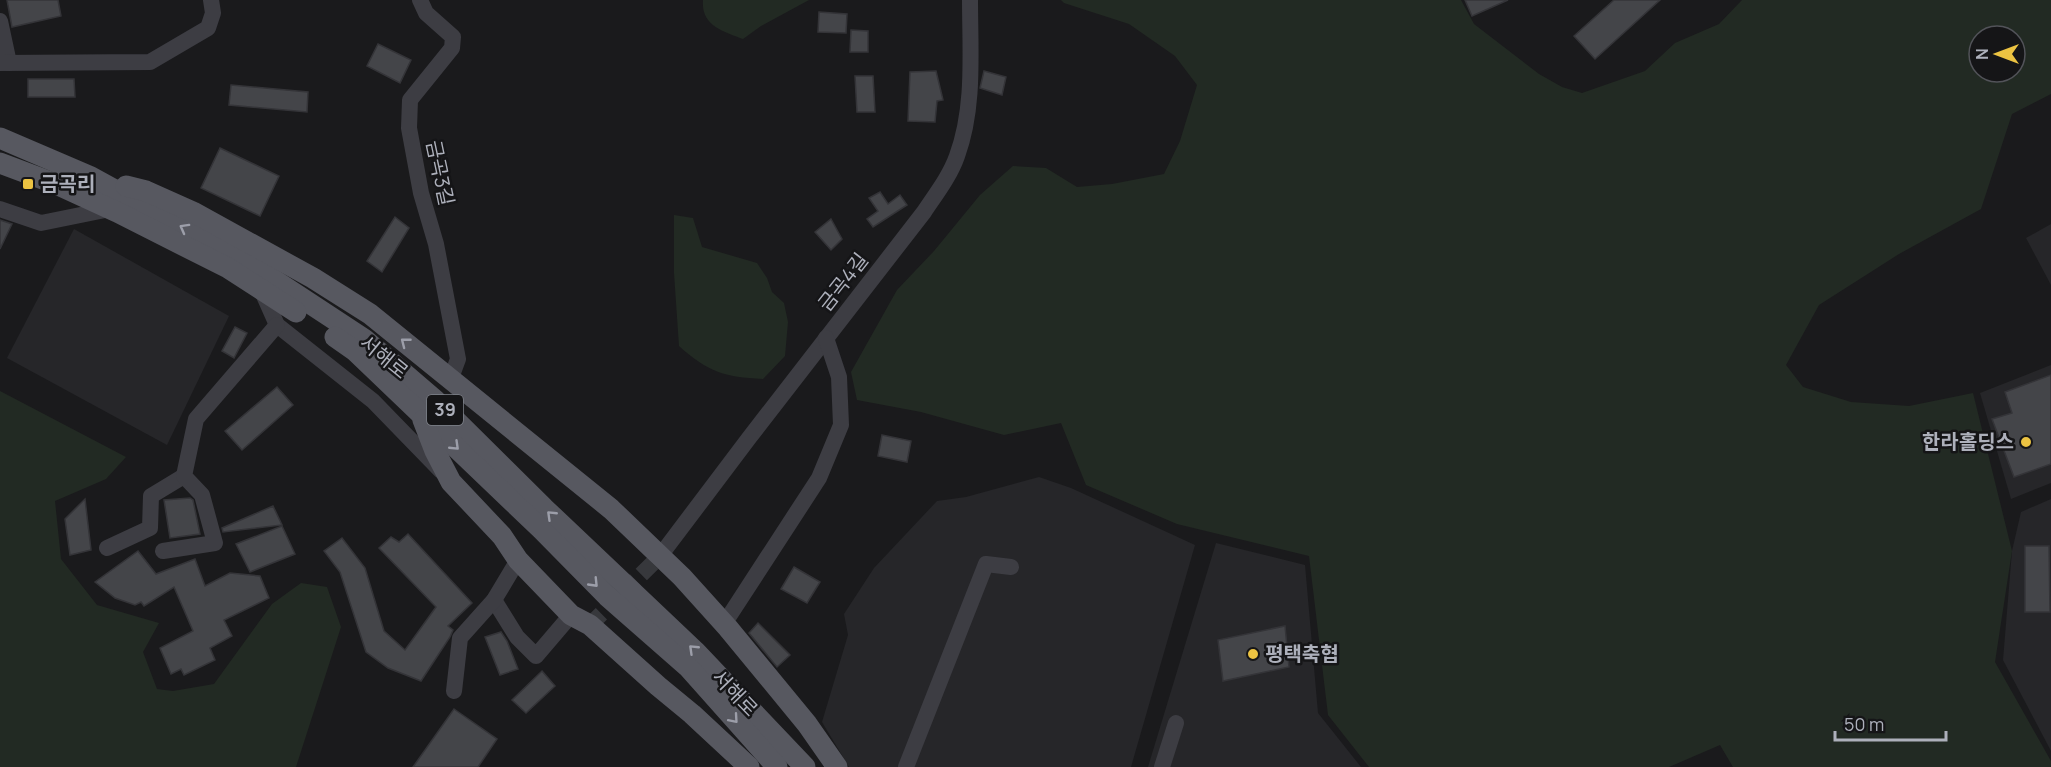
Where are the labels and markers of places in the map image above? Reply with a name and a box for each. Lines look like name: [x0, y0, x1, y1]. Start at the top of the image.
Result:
place label: 금곡리: [40, 170, 95, 197]
marker: 금곡리: [21, 177, 35, 191]
place label: 한라홀딩스: [1922, 428, 2014, 455]
marker: 한라홀딩스: [2019, 435, 2033, 449]
place label: 평택축협: [1265, 640, 1339, 667]
marker: 평택축협: [1246, 647, 1260, 661]

